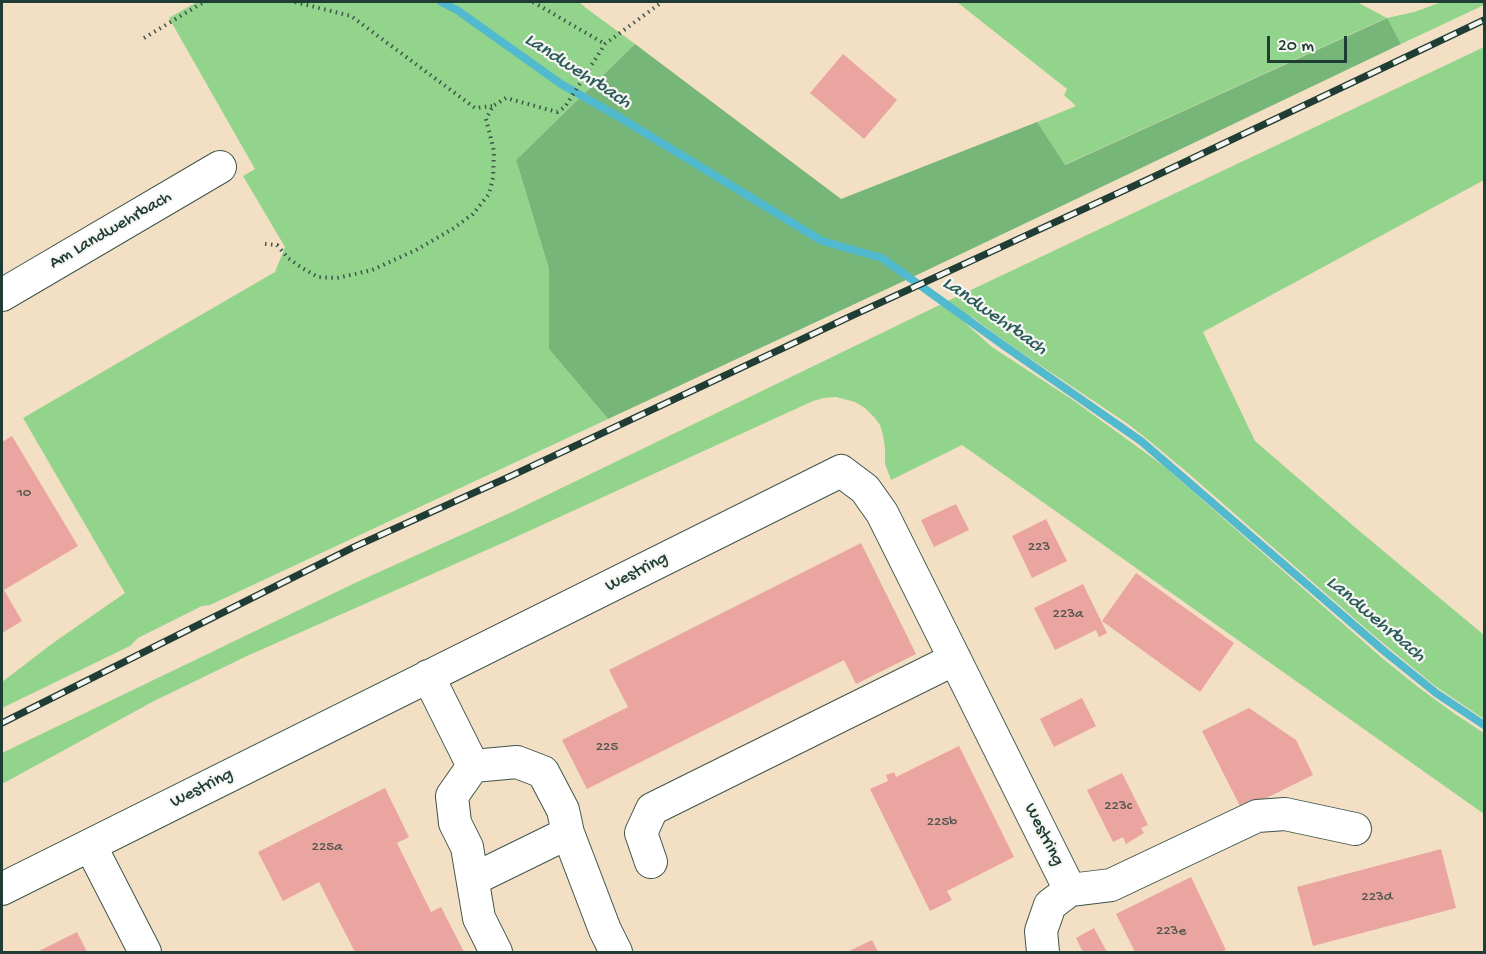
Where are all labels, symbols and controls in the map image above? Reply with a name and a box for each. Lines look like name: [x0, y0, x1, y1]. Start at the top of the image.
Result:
scale bar: [1270, 24, 1350, 62]
water label: Landwehrbach: [519, 29, 635, 115]
text: 20 m: [1278, 36, 1314, 57]
street label: Am Landwehrbach: [46, 187, 176, 275]
water label: Landwehrbach: [937, 272, 1051, 362]
house number: 10: [17, 485, 31, 503]
house number: 223: [1028, 539, 1050, 557]
street label: Westring: [602, 548, 672, 598]
water label: Landwehrbach: [1320, 571, 1430, 669]
house number: 223a: [1053, 606, 1083, 624]
house number: 225: [596, 739, 618, 757]
street label: Westring: [167, 764, 237, 814]
house number: 223c: [1104, 798, 1132, 816]
street label: Westring: [1018, 800, 1068, 870]
house number: 225b: [927, 814, 957, 832]
house number: 225a: [312, 839, 342, 857]
house number: 223d: [1361, 889, 1393, 907]
house number: 223e: [1156, 923, 1186, 941]

